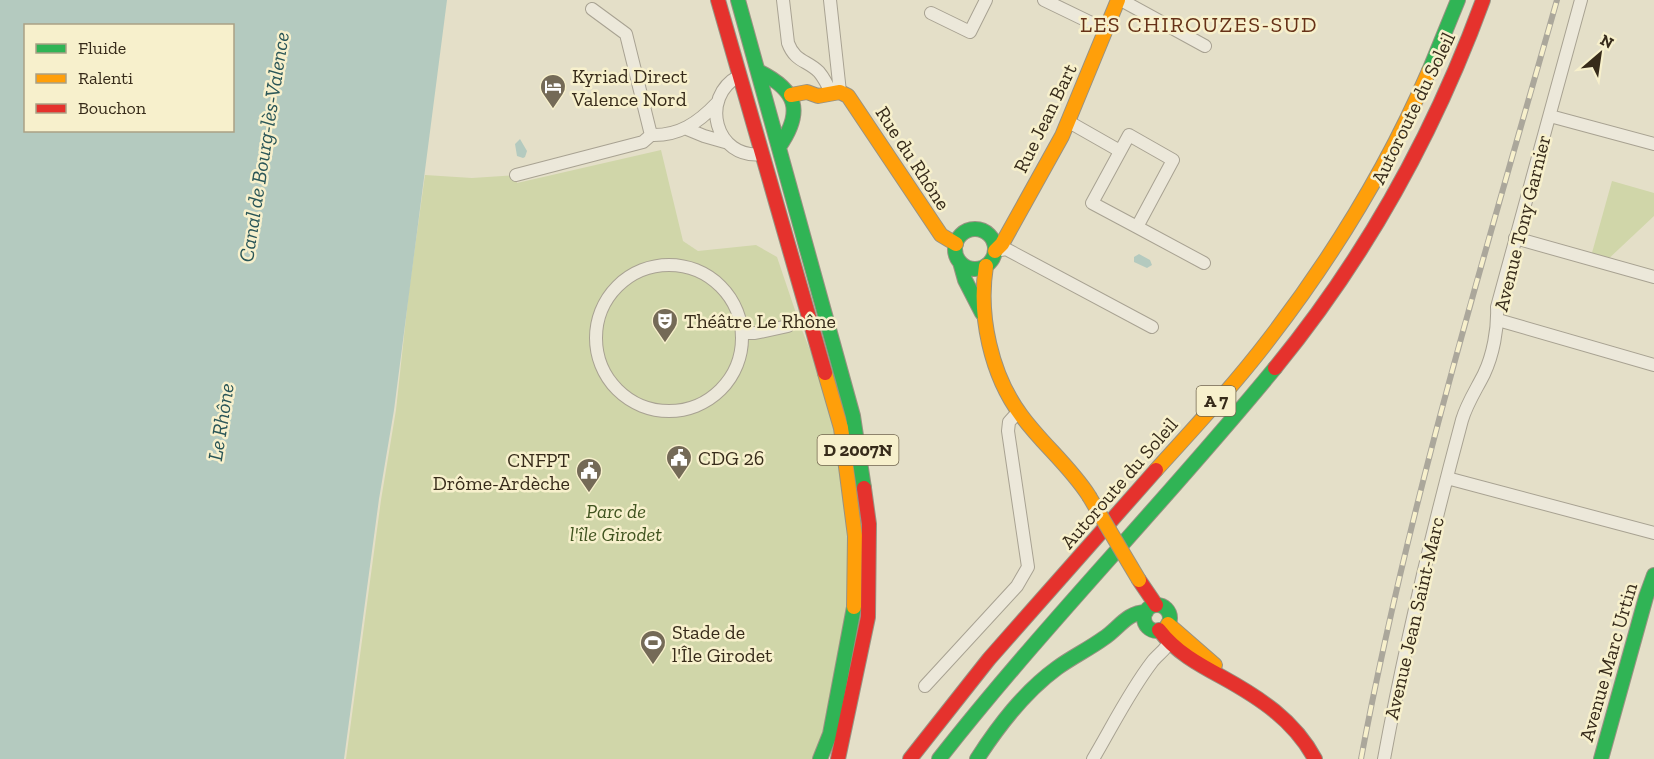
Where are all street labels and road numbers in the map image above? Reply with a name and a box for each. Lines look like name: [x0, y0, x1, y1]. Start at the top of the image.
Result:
street label: Autoroute du Soleil: [1366, 28, 1460, 188]
street label: Rue Jean Bart: [1008, 59, 1082, 176]
street label: Rue du Rhône: [871, 102, 955, 214]
street label: Avenue Tony Garnier: [1488, 132, 1556, 314]
road number: A 7: [1196, 386, 1236, 416]
street label: Autoroute du Soleil: [1055, 412, 1183, 554]
road number: D 2007N: [818, 435, 898, 465]
street label: Avenue Jean Saint-Marc: [1379, 514, 1449, 722]
street label: Avenue Marc Urtin: [1574, 579, 1642, 744]

